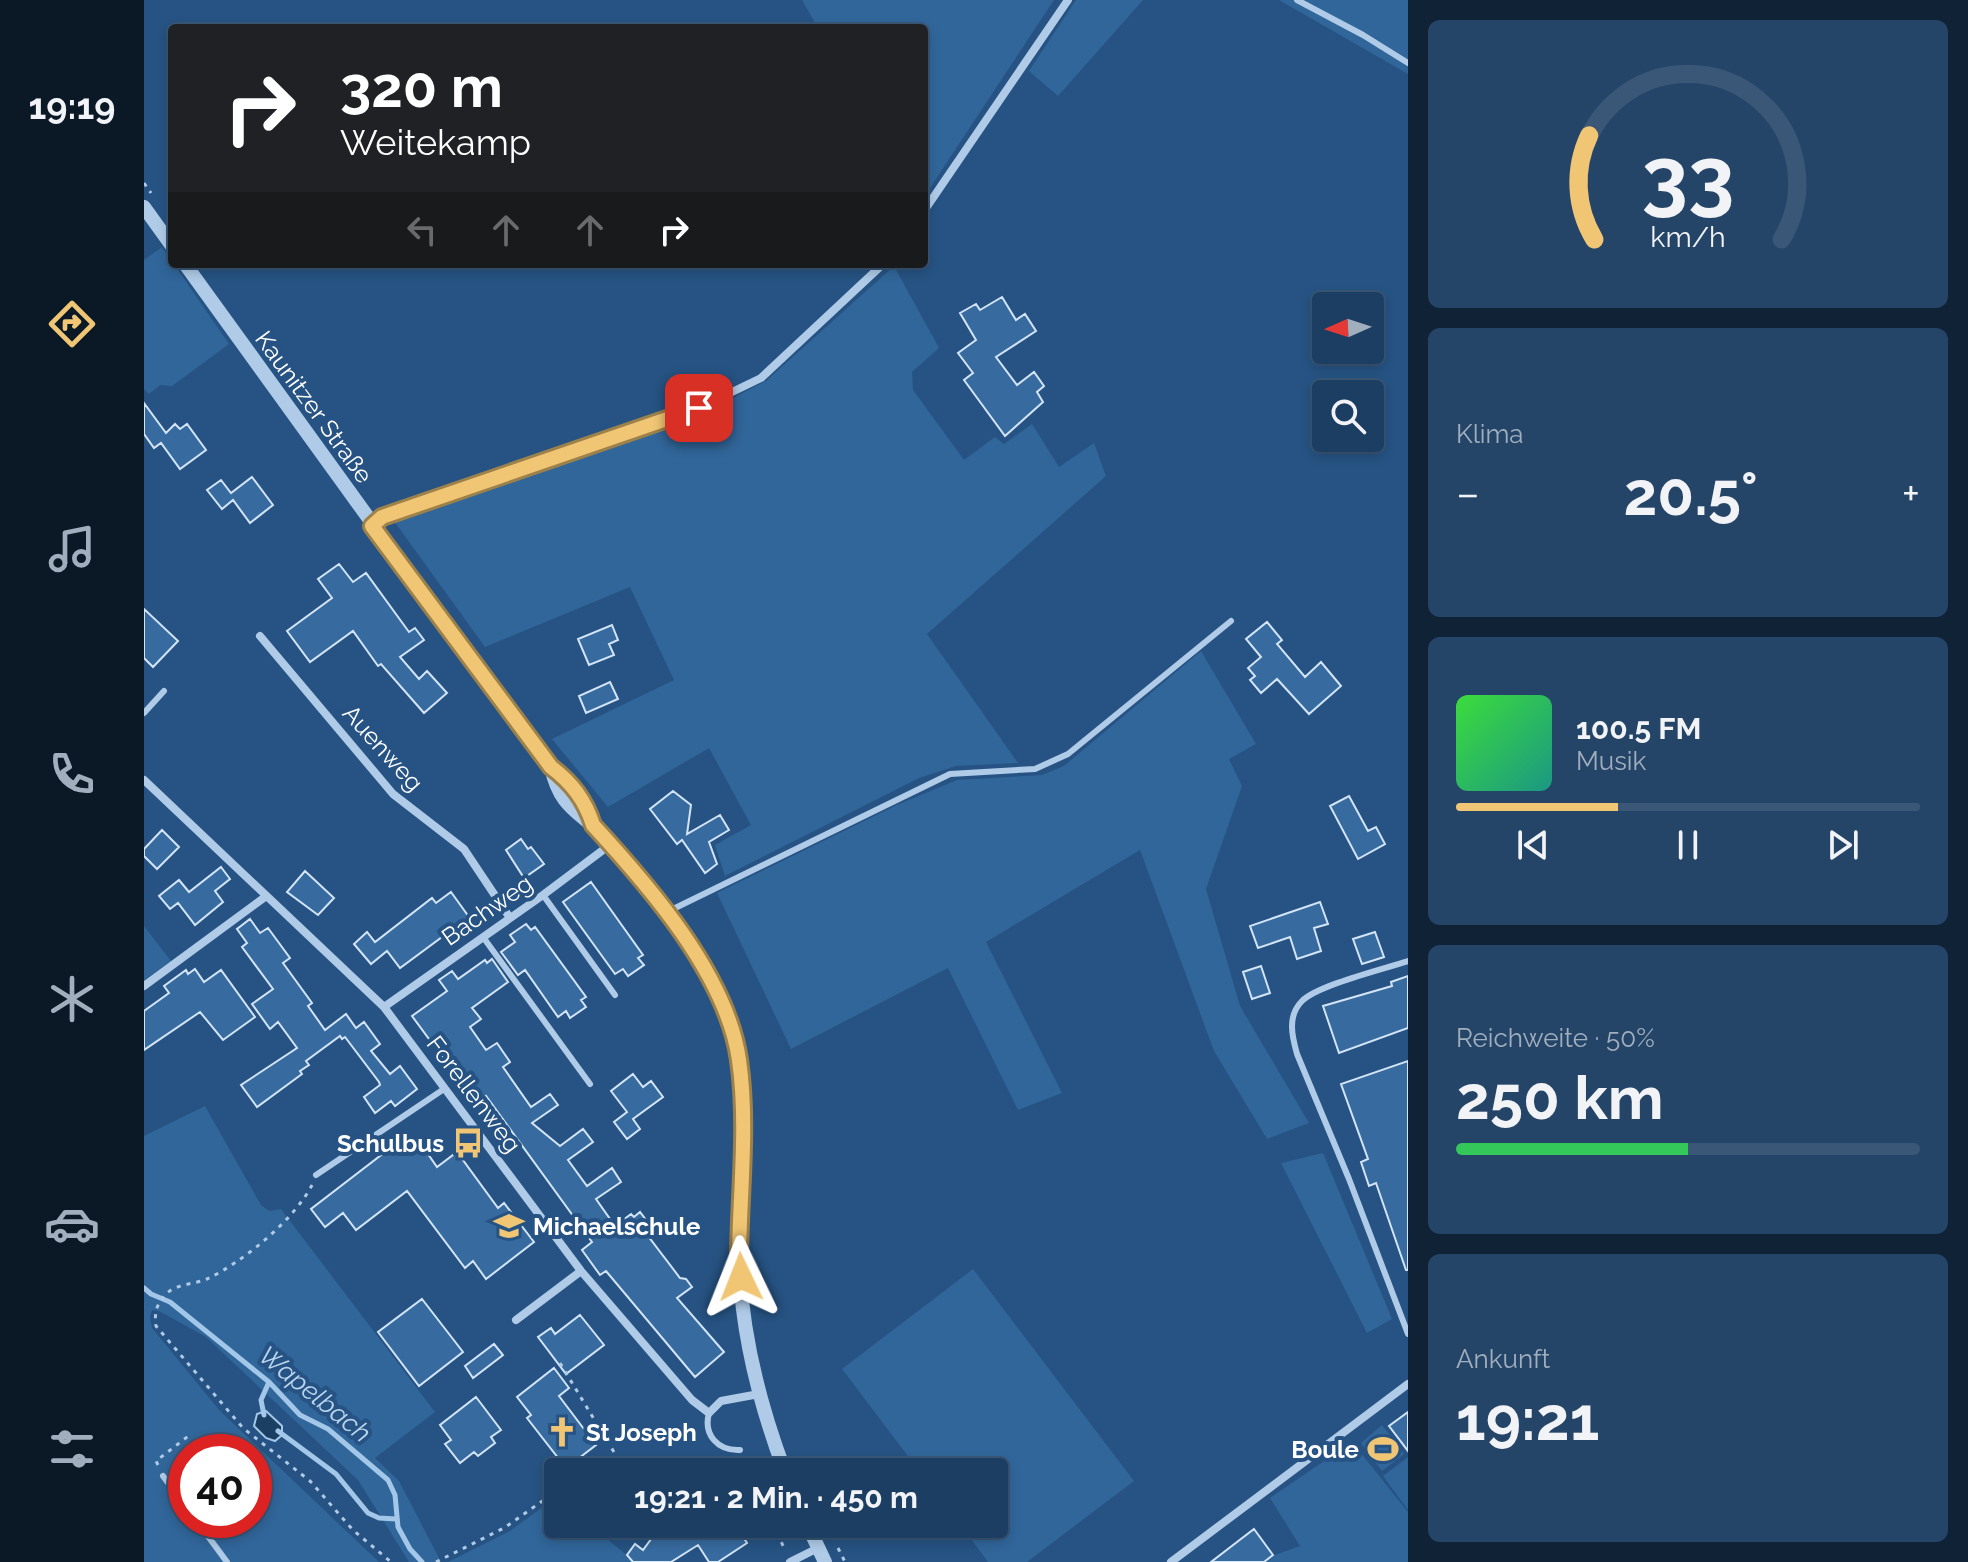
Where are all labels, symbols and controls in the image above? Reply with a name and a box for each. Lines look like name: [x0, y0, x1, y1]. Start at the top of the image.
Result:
text: 320 m: [340, 54, 503, 120]
icon: right: [208, 56, 312, 160]
text: 19:19: [29, 85, 115, 127]
text: Weitekamp: [340, 121, 531, 163]
text: 33: [1642, 128, 1734, 225]
icon: left: [400, 208, 444, 252]
icon: ahead: [484, 208, 528, 252]
icon: ahead: [568, 208, 612, 252]
icon: right: [652, 208, 696, 252]
text: km/h: [1650, 220, 1726, 254]
north arrow: [1312, 292, 1384, 364]
map controls: [1312, 292, 1384, 452]
icon: directions: [44, 296, 100, 352]
street label: Kaunitzer Straße: [249, 325, 379, 489]
pin: [665, 374, 733, 442]
button: search: [1312, 380, 1384, 452]
icon: arrive: [677, 386, 721, 430]
text: Klima: [1456, 419, 1524, 449]
text: 20.5°: [1623, 459, 1758, 529]
text: −: [1456, 468, 1480, 519]
text: +: [1902, 468, 1920, 519]
icon: music: [44, 521, 100, 577]
street label: Auenweg: [337, 699, 429, 797]
text: 100.5 FM: [1576, 711, 1701, 746]
icon: phone: [44, 746, 100, 802]
text: Musik: [1576, 746, 1646, 776]
icon: previous: [1511, 823, 1555, 867]
icon: pause: [1666, 823, 1710, 867]
icon: next: [1821, 823, 1865, 867]
street label: Bachweg: [436, 868, 538, 952]
icon: climate: [44, 971, 100, 1027]
text: Reichweite · 50%: [1456, 1023, 1655, 1053]
street label: Forellenweg: [421, 1030, 527, 1158]
text: 250 km: [1456, 1063, 1664, 1133]
bus stop icon: Schulbus: [451, 1126, 485, 1160]
place label: Schulbus: [337, 1129, 444, 1158]
icon: car: [44, 1196, 100, 1252]
school or university icon: Michaelschule: [492, 1209, 526, 1243]
place label: Michaelschule: [533, 1212, 700, 1241]
position arrow: [699, 1235, 783, 1319]
water label: Wapelbach: [253, 1340, 377, 1448]
text: Ankunft: [1456, 1344, 1550, 1374]
text: 19:21: [1456, 1384, 1599, 1454]
church icon: St Joseph: [545, 1415, 579, 1449]
place label: St Joseph: [586, 1418, 697, 1447]
icon: filters: [44, 1421, 100, 1477]
sports icon: Boule: [1366, 1432, 1400, 1466]
speed limit sign: 40: [168, 1434, 272, 1538]
place label: Boule: [1291, 1435, 1359, 1464]
text: 19:21 · 2 Min. · 450 m: [634, 1480, 918, 1515]

